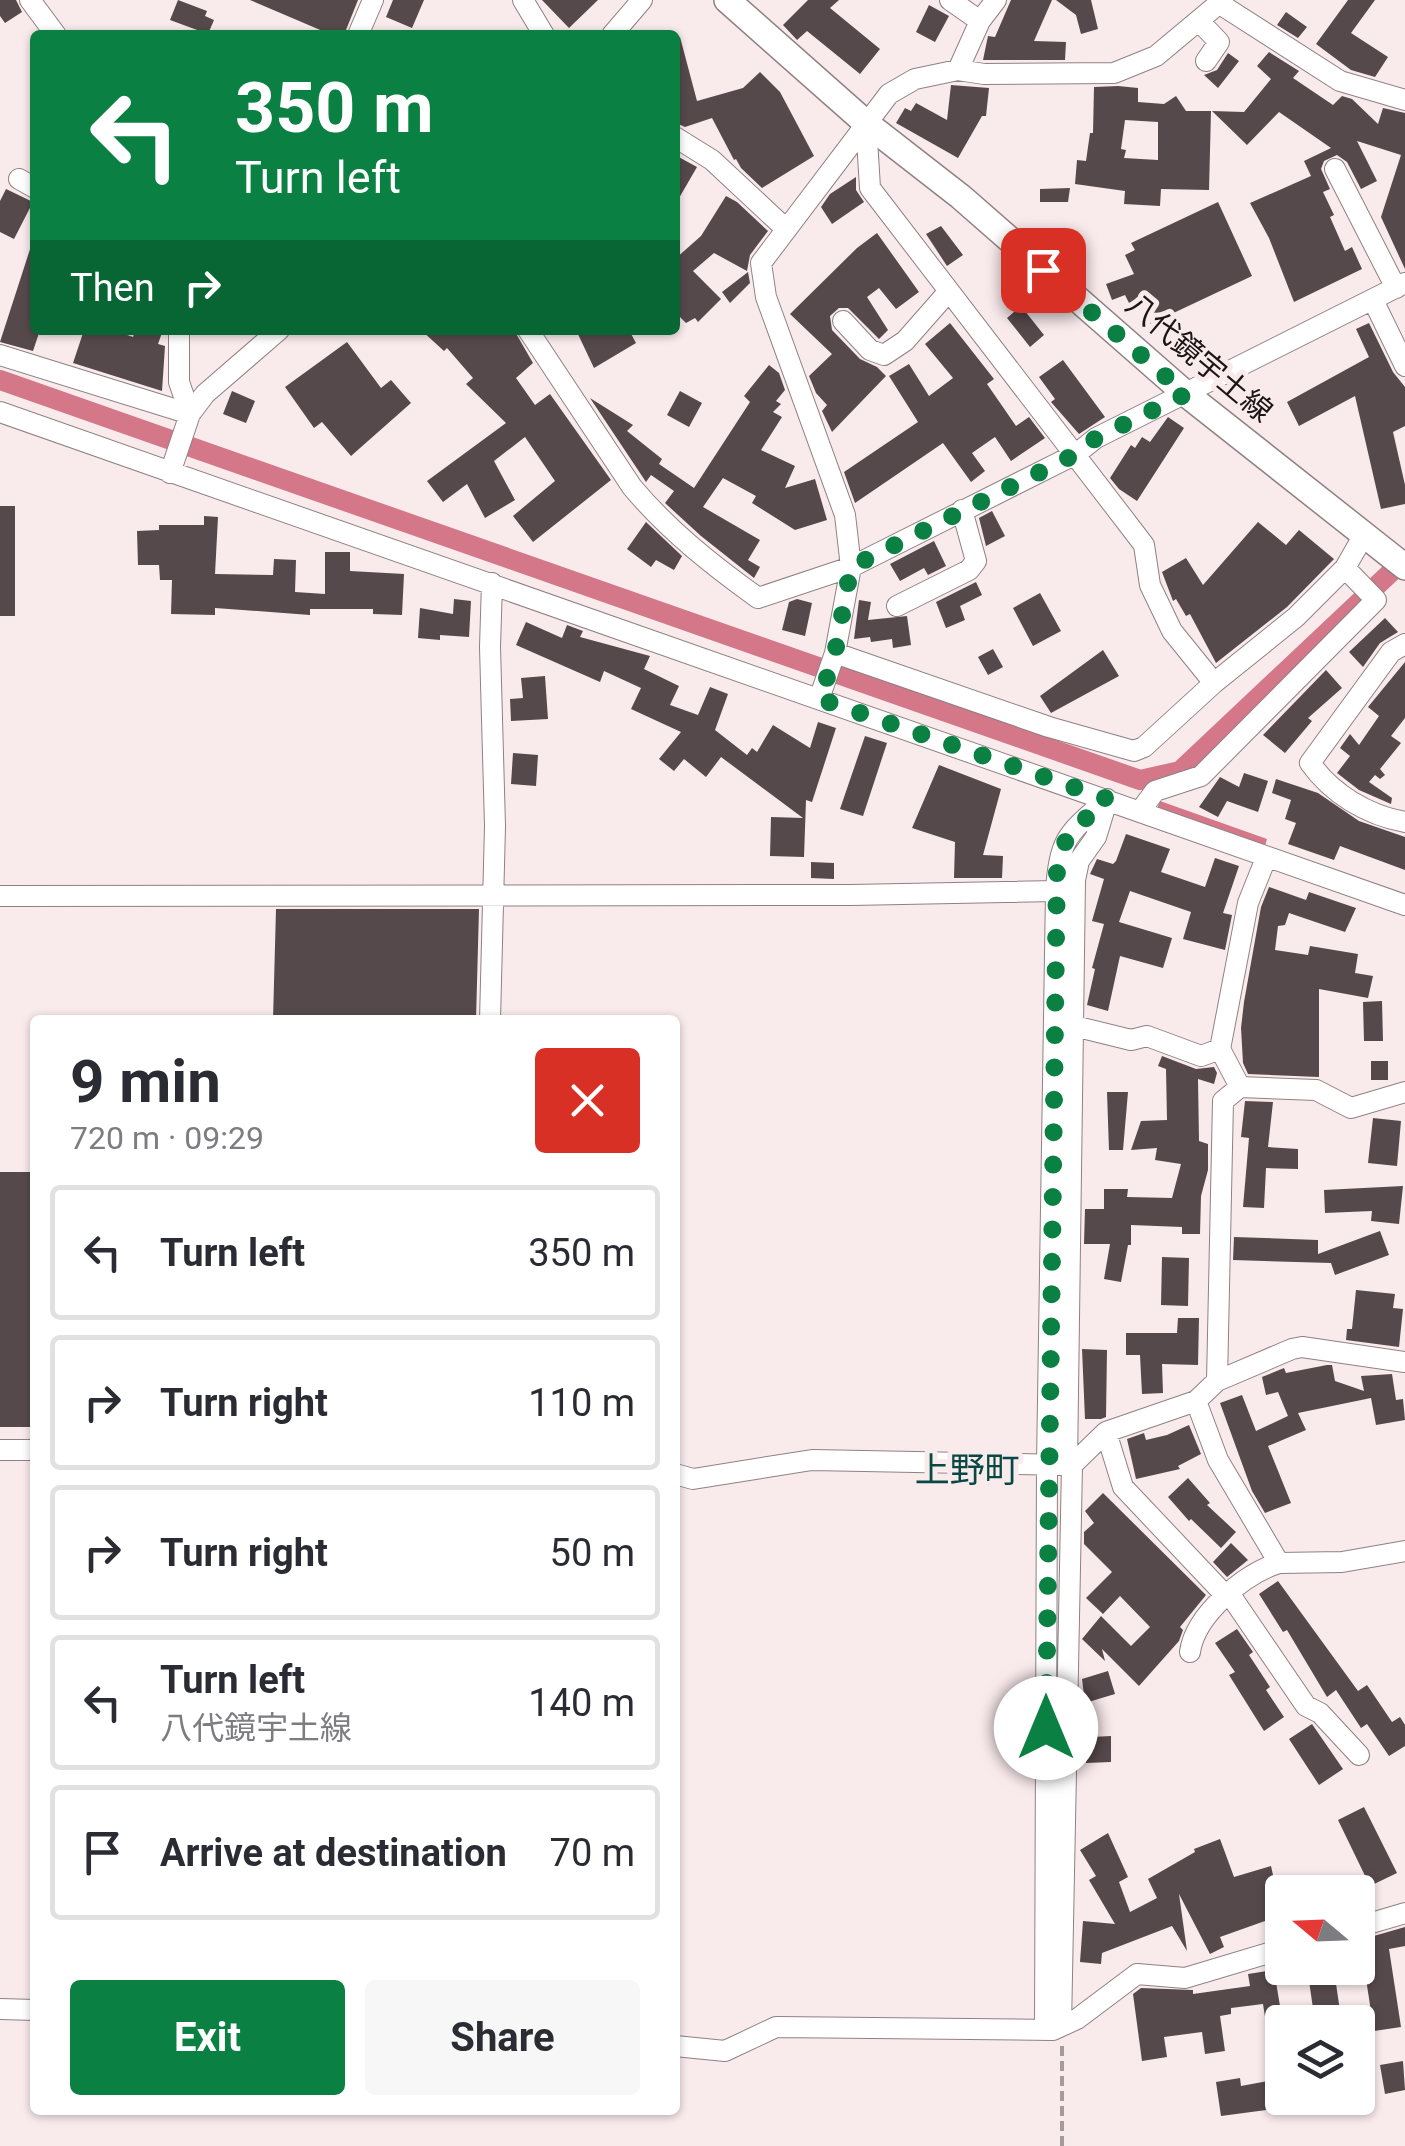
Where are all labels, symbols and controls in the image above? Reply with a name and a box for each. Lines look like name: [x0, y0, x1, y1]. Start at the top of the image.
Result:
text: 350 m: [235, 67, 434, 149]
icon: left: [70, 70, 200, 200]
text: Turn left: [235, 151, 401, 204]
pin: [1001, 228, 1086, 313]
icon: arrive: [1016, 243, 1071, 298]
icon: right: [175, 260, 230, 315]
text: Then: [70, 266, 155, 310]
street label: 八代鏡宇土線: [1119, 286, 1280, 429]
text: 9 min: [70, 1046, 221, 1117]
button: close: [535, 1048, 640, 1153]
text: 720 m · 09:29: [70, 1119, 264, 1157]
icon: left: [75, 1225, 130, 1280]
text: Turn left: [160, 1231, 305, 1275]
text: 350 m: [528, 1231, 635, 1275]
icon: right: [75, 1375, 130, 1430]
text: Turn right: [160, 1381, 328, 1425]
text: 110 m: [528, 1381, 635, 1425]
district label: 上野町: [914, 1450, 1020, 1491]
icon: right: [75, 1525, 130, 1580]
text: Turn right: [160, 1531, 328, 1575]
text: 50 m: [550, 1531, 635, 1575]
text: Turn left: [160, 1658, 305, 1702]
icon: left: [75, 1675, 130, 1730]
position arrow: [994, 1676, 1098, 1780]
text: 140 m: [528, 1681, 635, 1725]
text: 八代鏡宇土線: [160, 1709, 352, 1747]
icon: arrive: [75, 1825, 130, 1880]
text: Arrive at destination: [160, 1831, 507, 1875]
text: 70 m: [550, 1831, 635, 1875]
north arrow: [1265, 1875, 1375, 1985]
map controls: [1265, 1875, 1375, 2115]
button: Exit: [70, 1980, 345, 2095]
button: Share: [365, 1980, 640, 2095]
button: layers: [1265, 2005, 1375, 2115]

